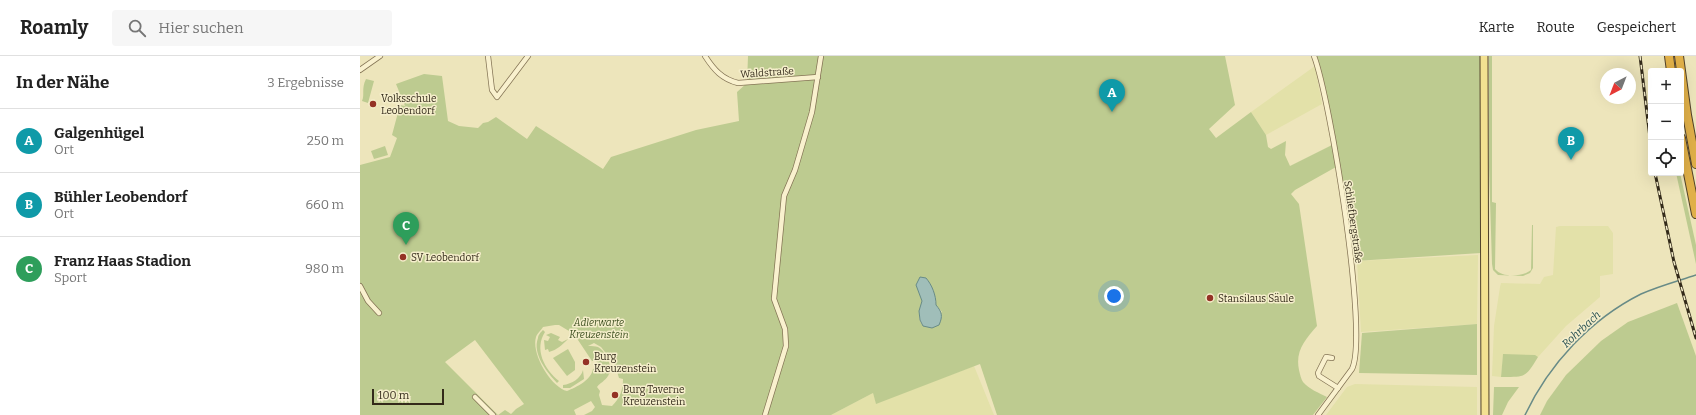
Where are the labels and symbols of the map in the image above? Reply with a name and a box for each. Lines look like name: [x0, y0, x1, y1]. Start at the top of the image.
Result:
street label: Waldstraße: [740, 65, 794, 81]
north arrow: [1600, 68, 1636, 104]
pin: A: [1099, 79, 1125, 112]
place label: Volksschule Leobendorf: [381, 93, 436, 117]
marker: Volksschule Leobendorf: [368, 99, 378, 109]
pin: B: [1558, 127, 1584, 160]
street label: Schliefbergstraße: [1341, 180, 1365, 264]
pin: C: [393, 212, 419, 245]
marker: SV Leobendorf: [398, 252, 408, 262]
place label: SV Leobendorf: [411, 252, 481, 264]
your location: [1104, 286, 1124, 306]
marker: Stansilaus Säule: [1205, 293, 1215, 303]
place label: Stansilaus Säule: [1218, 293, 1294, 305]
water label: Rohrbach: [1559, 308, 1603, 351]
park label: Adlerwarte Kreuzenstein: [569, 317, 629, 341]
place label: Burg Kreuzenstein: [594, 351, 657, 375]
marker: Burg Kreuzenstein: [581, 357, 591, 367]
place label: Burg Taverne Kreuzenstein: [623, 384, 686, 408]
scale bar: [372, 387, 444, 406]
marker: Burg Taverne Kreuzenstein: [610, 390, 620, 400]

